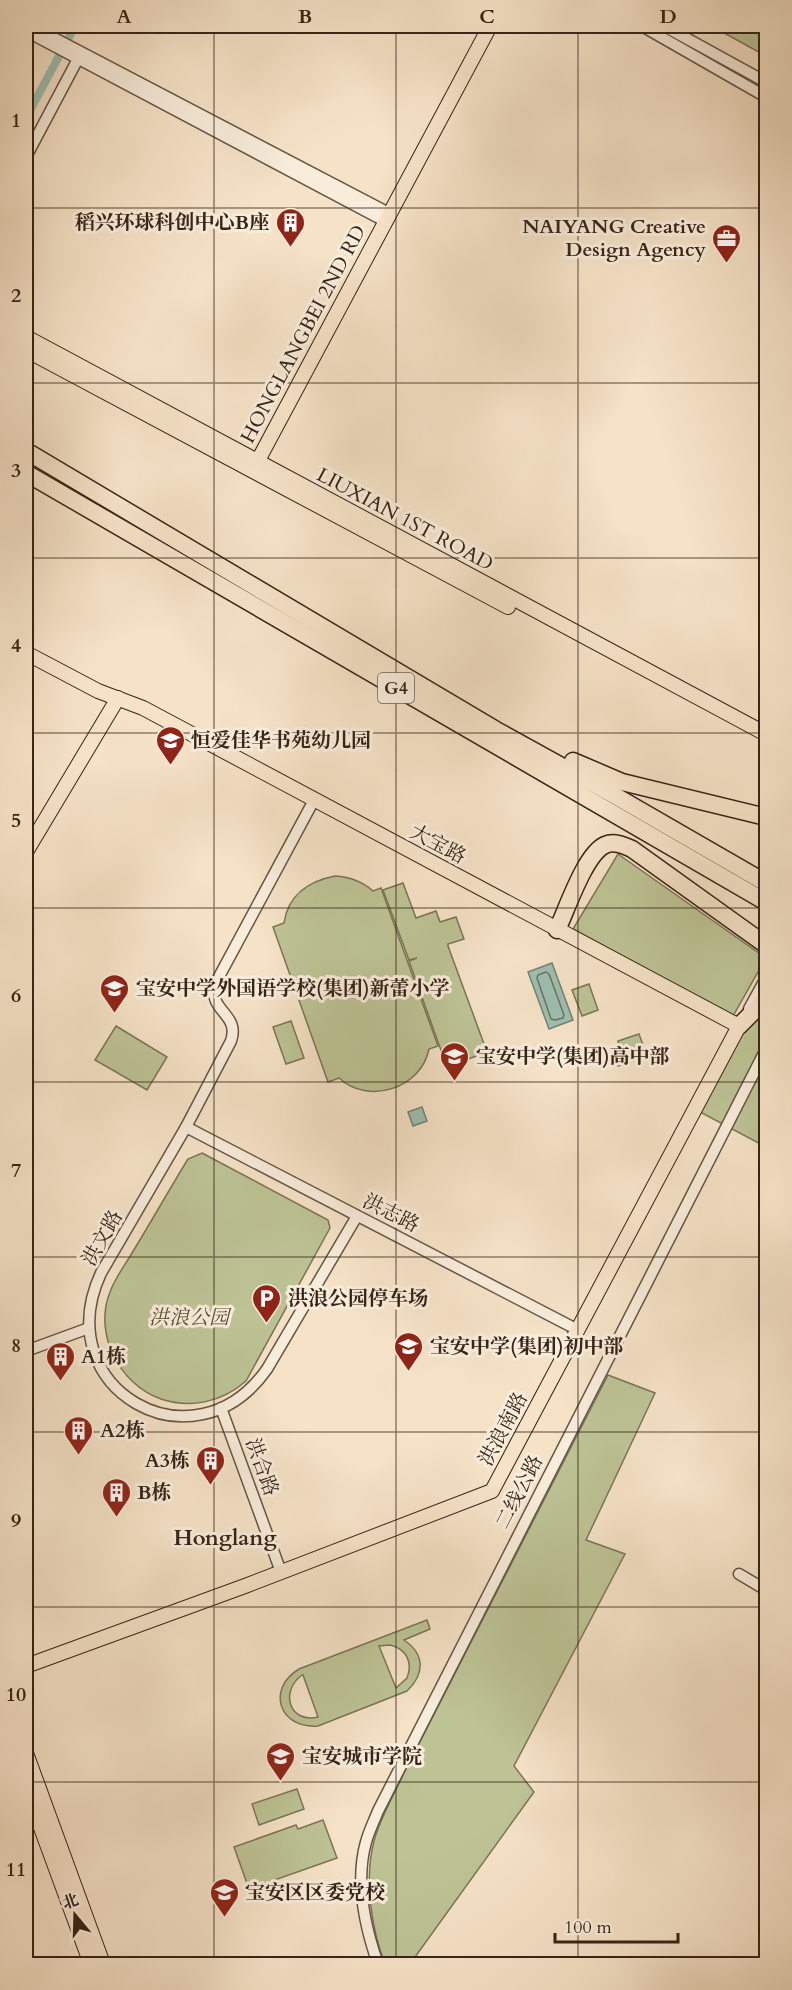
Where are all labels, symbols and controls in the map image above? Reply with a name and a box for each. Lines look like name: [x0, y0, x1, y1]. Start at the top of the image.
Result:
text: A: [116, 3, 132, 30]
text: B: [298, 3, 312, 30]
text: C: [479, 3, 495, 30]
text: D: [659, 3, 677, 30]
text: 1: [11, 107, 21, 134]
building icon: 稻兴环球科创中心B座: [274, 206, 306, 248]
place label: 稻兴环球科创中心B座: [75, 209, 269, 236]
place label: NAIYANG Creative Design Agency: [522, 213, 707, 263]
street label: HONGLANGBEI 2ND RD: [234, 220, 372, 448]
office icon: NAIYANG Creative Design Agency: [711, 222, 743, 264]
text: 2: [11, 282, 21, 309]
text: 3: [11, 457, 21, 484]
street label: LIUXIAN 1ST ROAD: [312, 461, 498, 577]
text: 4: [11, 632, 21, 659]
road number: G4: [378, 673, 414, 703]
school or university icon: 恒爱佳华书苑幼儿园: [154, 724, 186, 766]
place label: 恒爱佳华书苑幼儿园: [191, 727, 371, 754]
text: 5: [11, 807, 21, 834]
street label: 大宝路: [405, 818, 471, 870]
school or university icon: 宝安中学外国语学校(集团)新蕾小学: [99, 972, 131, 1014]
place label: 宝安中学外国语学校(集团)新蕾小学: [136, 975, 450, 1002]
text: 6: [11, 982, 21, 1009]
school or university icon: 宝安中学(集团)高中部: [439, 1040, 471, 1082]
place label: 宝安中学(集团)高中部: [476, 1043, 670, 1070]
text: 7: [11, 1157, 21, 1184]
street label: 洪志路: [358, 1187, 424, 1239]
street label: 洪文路: [75, 1205, 129, 1271]
parking icon: 洪浪公园停车场: [251, 1282, 283, 1324]
place label: 洪浪公园停车场: [288, 1285, 428, 1312]
park label: 洪浪公园: [149, 1304, 232, 1331]
school or university icon: 宝安中学(集团)初中部: [393, 1330, 425, 1372]
text: 8: [11, 1332, 21, 1359]
place label: 宝安中学(集团)初中部: [430, 1333, 624, 1360]
building icon: A1栋: [44, 1340, 76, 1382]
place label: A1栋: [81, 1343, 126, 1370]
street label: 洪浪南路: [472, 1387, 534, 1471]
building icon: A2栋: [63, 1414, 95, 1456]
place label: A2栋: [100, 1417, 145, 1444]
street label: 洪合路: [239, 1434, 285, 1500]
building icon: A3栋: [195, 1444, 227, 1486]
place label: A3栋: [145, 1447, 190, 1474]
street label: 二线公路: [489, 1450, 549, 1534]
building icon: B栋: [100, 1476, 132, 1518]
place label: B栋: [137, 1479, 171, 1506]
text: 9: [11, 1507, 21, 1534]
district label: Honglang: [173, 1523, 277, 1553]
text: 10: [6, 1681, 26, 1708]
school or university icon: 宝安城市学院: [265, 1740, 297, 1782]
place label: 宝安城市学院: [302, 1743, 422, 1770]
text: 11: [6, 1856, 26, 1883]
school or university icon: 宝安区区委党校: [208, 1876, 240, 1918]
place label: 宝安区区委党校: [245, 1879, 385, 1906]
north arrow: [45, 1885, 105, 1945]
text: 北: [59, 1889, 82, 1915]
scale bar: [555, 1906, 678, 1944]
text: 100 m: [564, 1915, 612, 1940]

